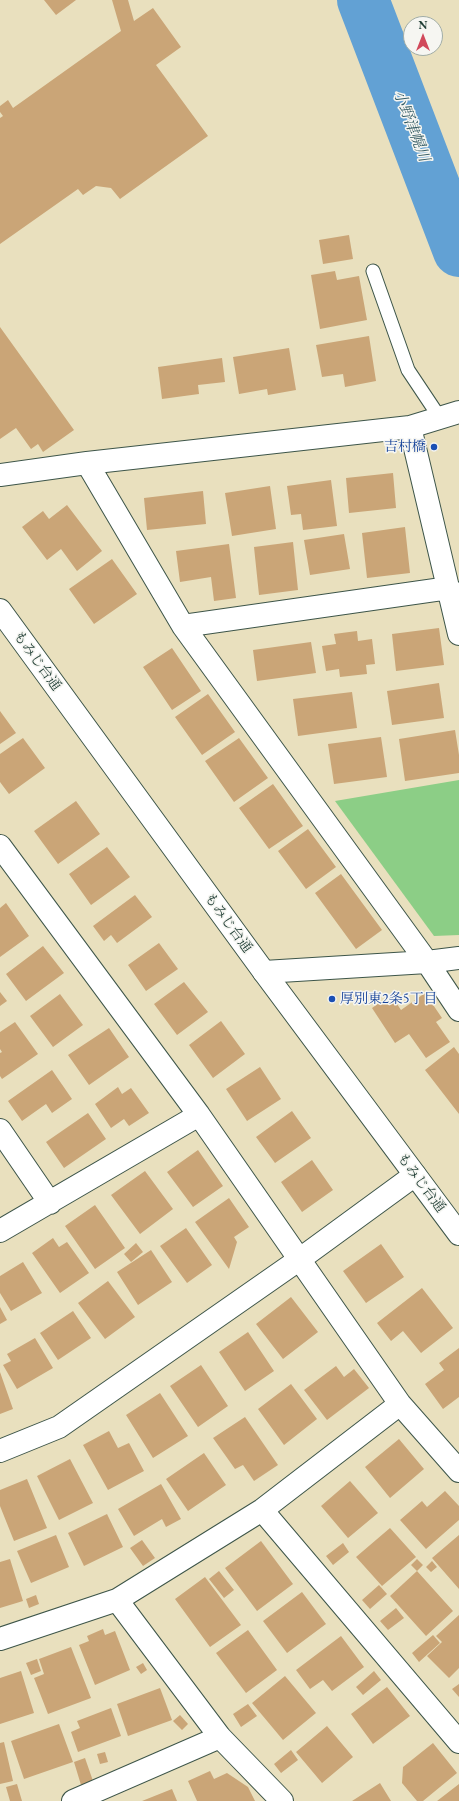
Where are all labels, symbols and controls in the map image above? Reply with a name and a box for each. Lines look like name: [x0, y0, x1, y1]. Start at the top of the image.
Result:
north arrow: [403, 16, 443, 56]
text: N: [419, 18, 427, 32]
water label: 小野津幌川: [389, 88, 433, 164]
place label: 吉村橋: [384, 439, 426, 455]
marker: 吉村橋: [429, 442, 439, 452]
street label: もみじ台通: [10, 628, 64, 694]
street label: もみじ台通: [201, 890, 255, 956]
place label: 厚別東2条5丁目: [340, 991, 437, 1007]
marker: 厚別東2条5丁目: [327, 994, 337, 1004]
street label: もみじ台通: [393, 1150, 449, 1216]

